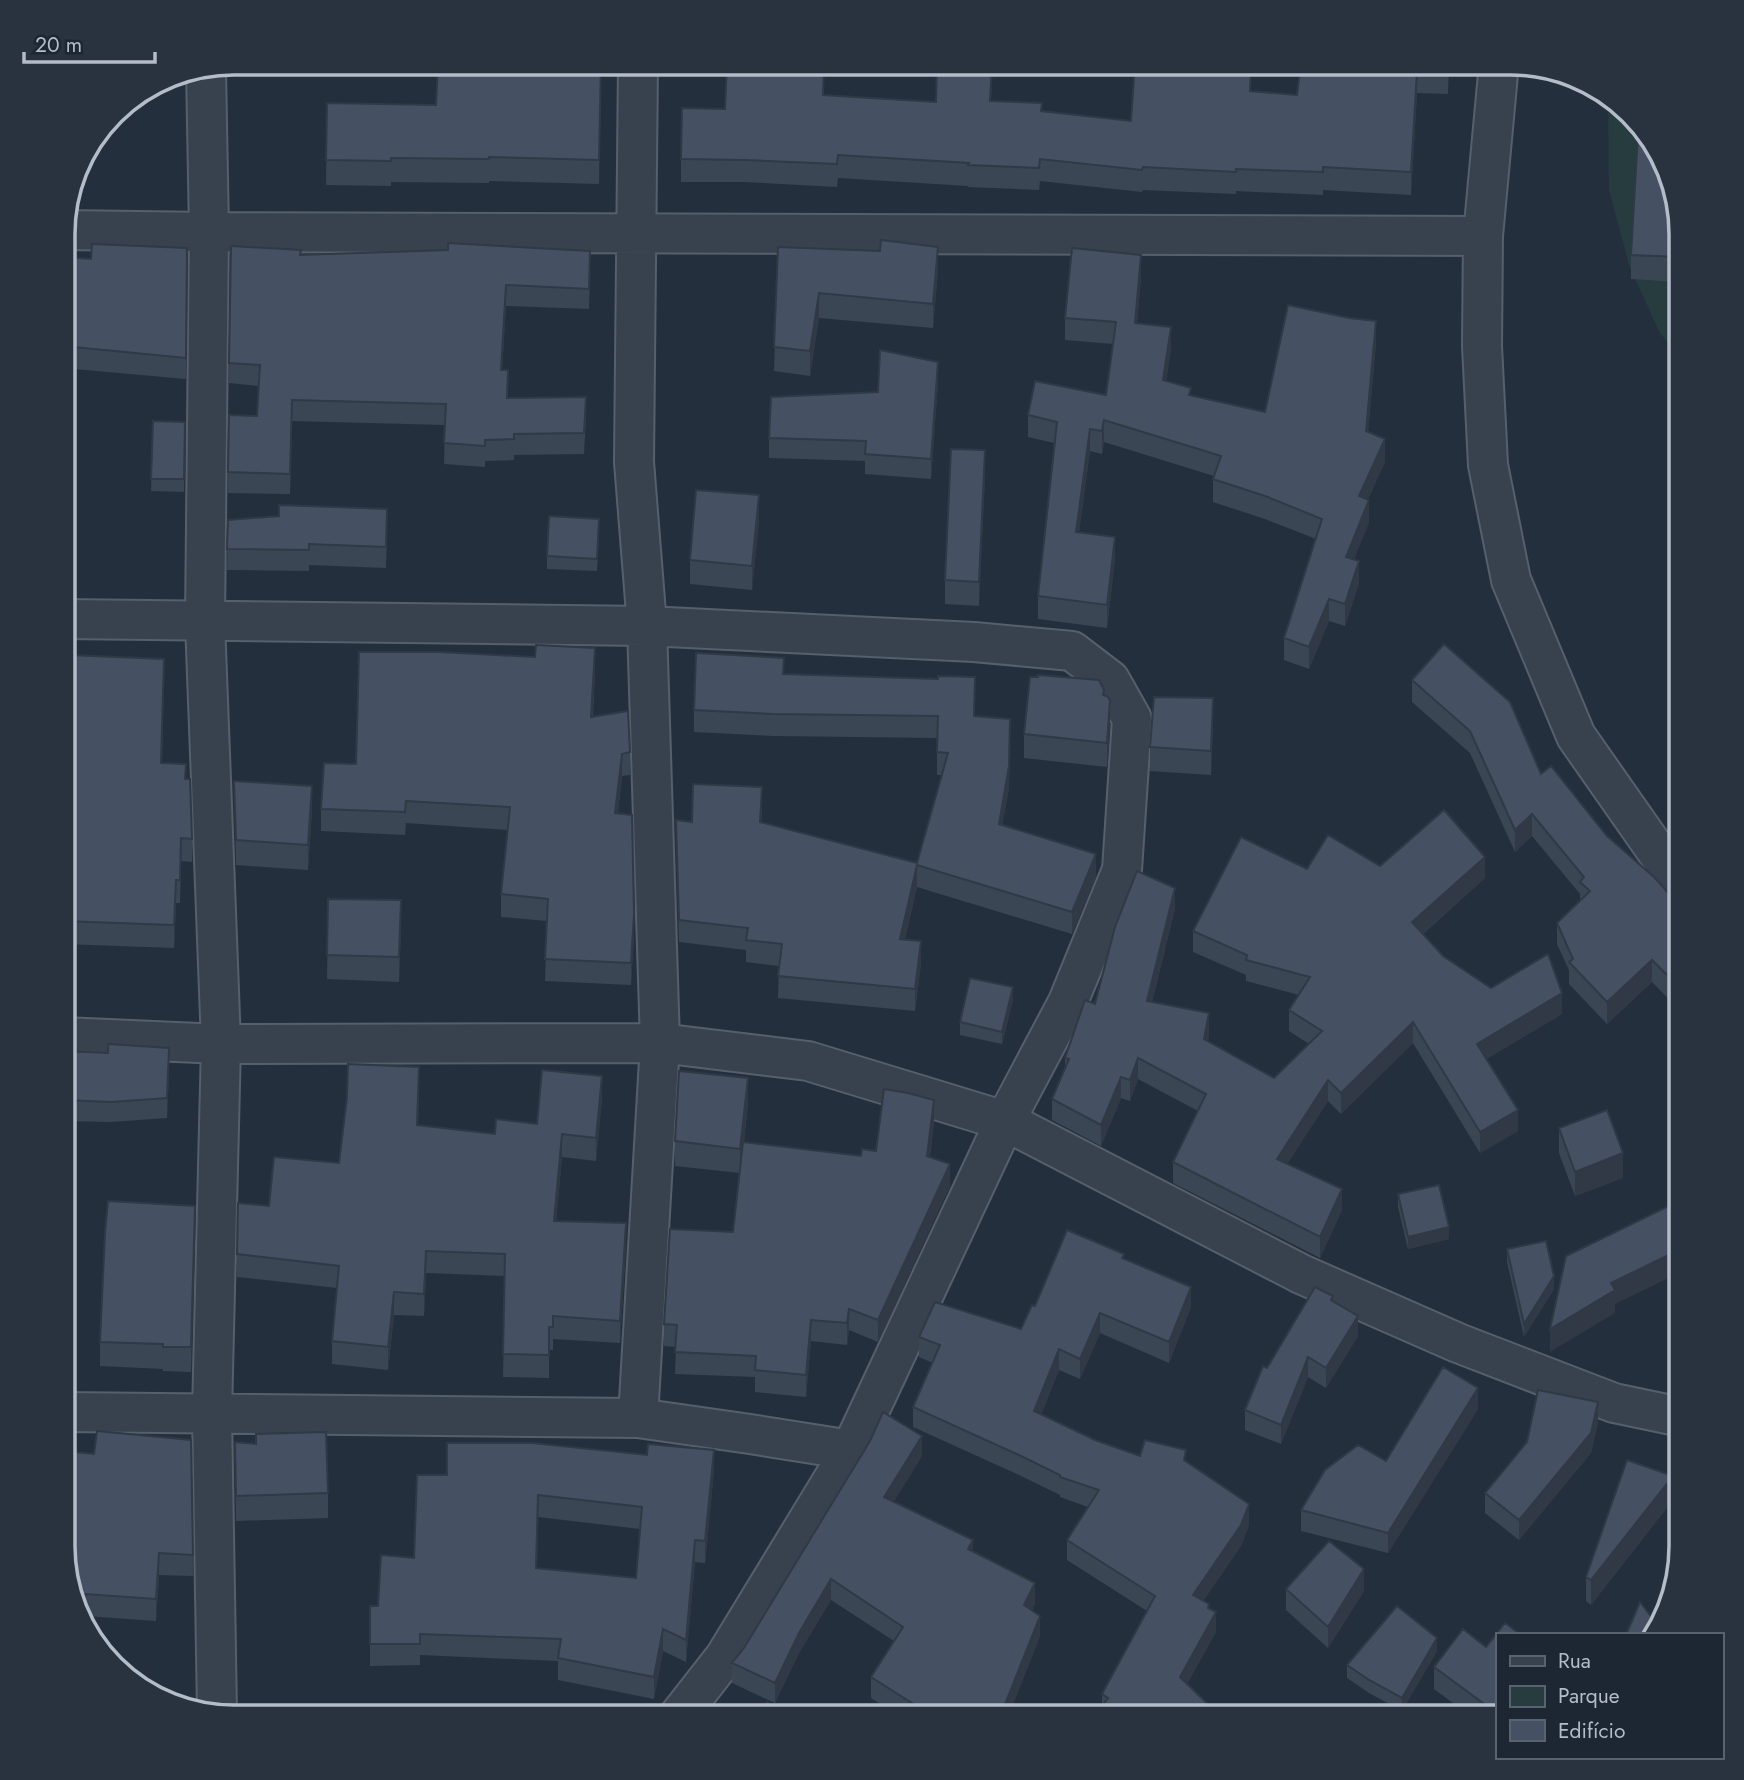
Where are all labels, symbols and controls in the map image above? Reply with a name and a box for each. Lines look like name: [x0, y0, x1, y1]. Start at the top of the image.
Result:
scale bar: [24, 21, 156, 65]
text: 20 m: [35, 30, 82, 60]
legend: [1496, 1633, 1723, 1759]
text: Rua: [1558, 1646, 1591, 1676]
text: Parque: [1558, 1681, 1620, 1711]
text: Edifício: [1558, 1716, 1625, 1746]

